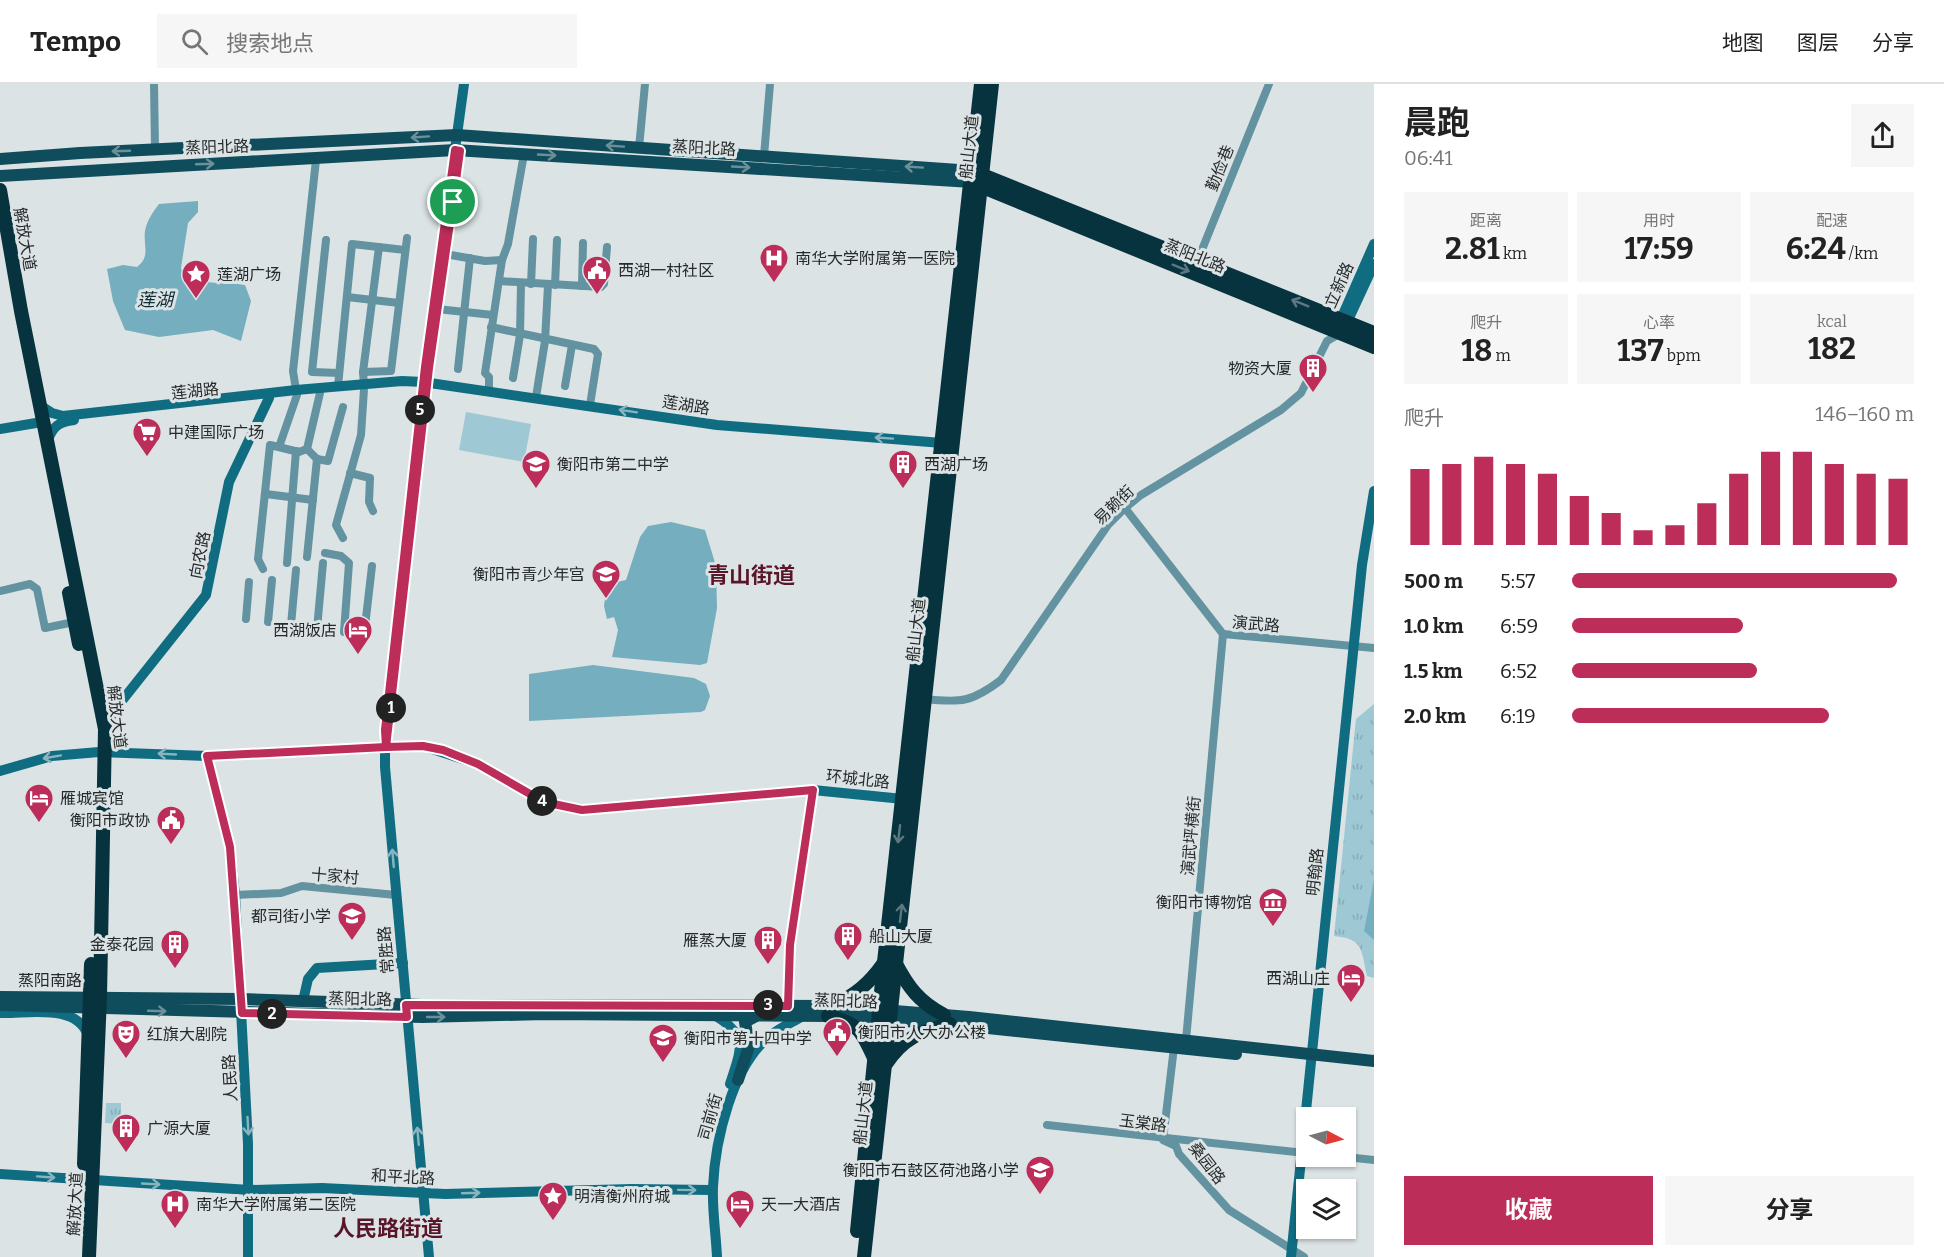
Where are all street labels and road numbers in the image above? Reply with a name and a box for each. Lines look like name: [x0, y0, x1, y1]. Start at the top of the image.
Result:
street label: 船山大道: [956, 114, 982, 180]
street label: 蒸阳北路: [185, 136, 249, 158]
street label: 蒸阳北路: [672, 137, 736, 159]
street label: 勤俭巷: [1202, 142, 1238, 194]
street label: 解放大道: [10, 206, 40, 272]
street label: 蒸阳北路: [1162, 235, 1228, 277]
street label: 立新路: [1321, 259, 1357, 311]
street label: 莲湖路: [170, 379, 220, 403]
street label: 莲湖路: [661, 392, 711, 418]
street label: 易赖街: [1090, 481, 1138, 529]
street label: 向农路: [186, 530, 214, 580]
street label: 船山大道: [903, 597, 929, 663]
street label: 演武路: [1231, 612, 1281, 636]
street label: 解放大道: [104, 684, 130, 750]
street label: 环城北路: [825, 766, 891, 792]
street label: 演武坪横街: [1178, 795, 1204, 877]
street label: 明翰路: [1303, 847, 1327, 897]
street label: 十家村: [310, 864, 360, 888]
street label: 常胜路: [374, 925, 398, 975]
street label: 蒸阳南路: [18, 971, 82, 990]
street label: 蒸阳北路: [328, 989, 392, 1009]
street label: 蒸阳北路: [814, 990, 878, 1012]
street label: 人民路: [219, 1054, 241, 1102]
street label: 船山大道: [850, 1080, 876, 1146]
street label: 司前街: [694, 1091, 726, 1143]
street label: 玉棠路: [1118, 1111, 1168, 1135]
street label: 桑园路: [1185, 1138, 1229, 1188]
street label: 和平北路: [371, 1166, 435, 1188]
street label: 解放大道: [64, 1172, 86, 1236]

